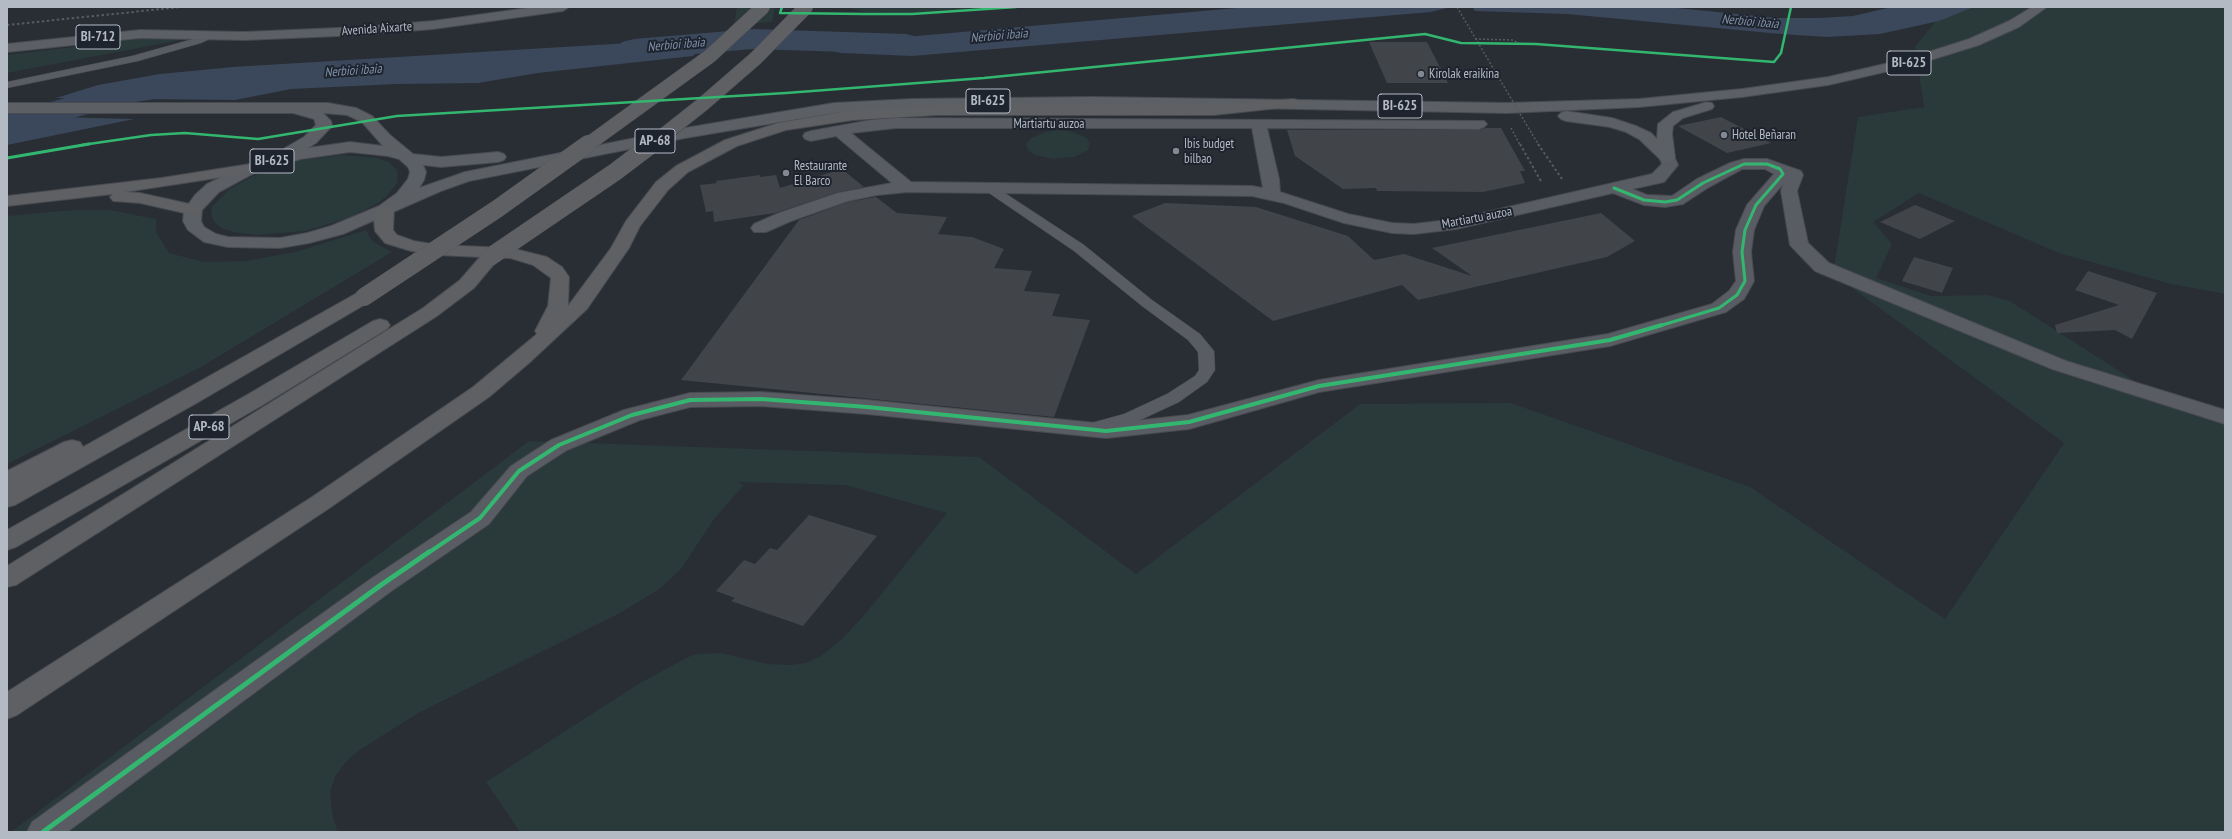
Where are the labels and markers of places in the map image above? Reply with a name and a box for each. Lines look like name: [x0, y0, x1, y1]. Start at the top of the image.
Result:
place label: Kirolak eraikina: [1429, 66, 1499, 82]
marker: Kirolak eraikina: [1416, 69, 1426, 79]
place label: Hotel Beñaran: [1732, 127, 1796, 143]
marker: Hotel Beñaran: [1719, 130, 1729, 140]
place label: Ibis budget bilbao: [1184, 136, 1234, 167]
marker: Ibis budget bilbao: [1171, 146, 1181, 156]
place label: Restaurante El Barco: [794, 158, 847, 189]
marker: Restaurante El Barco: [781, 168, 791, 178]

